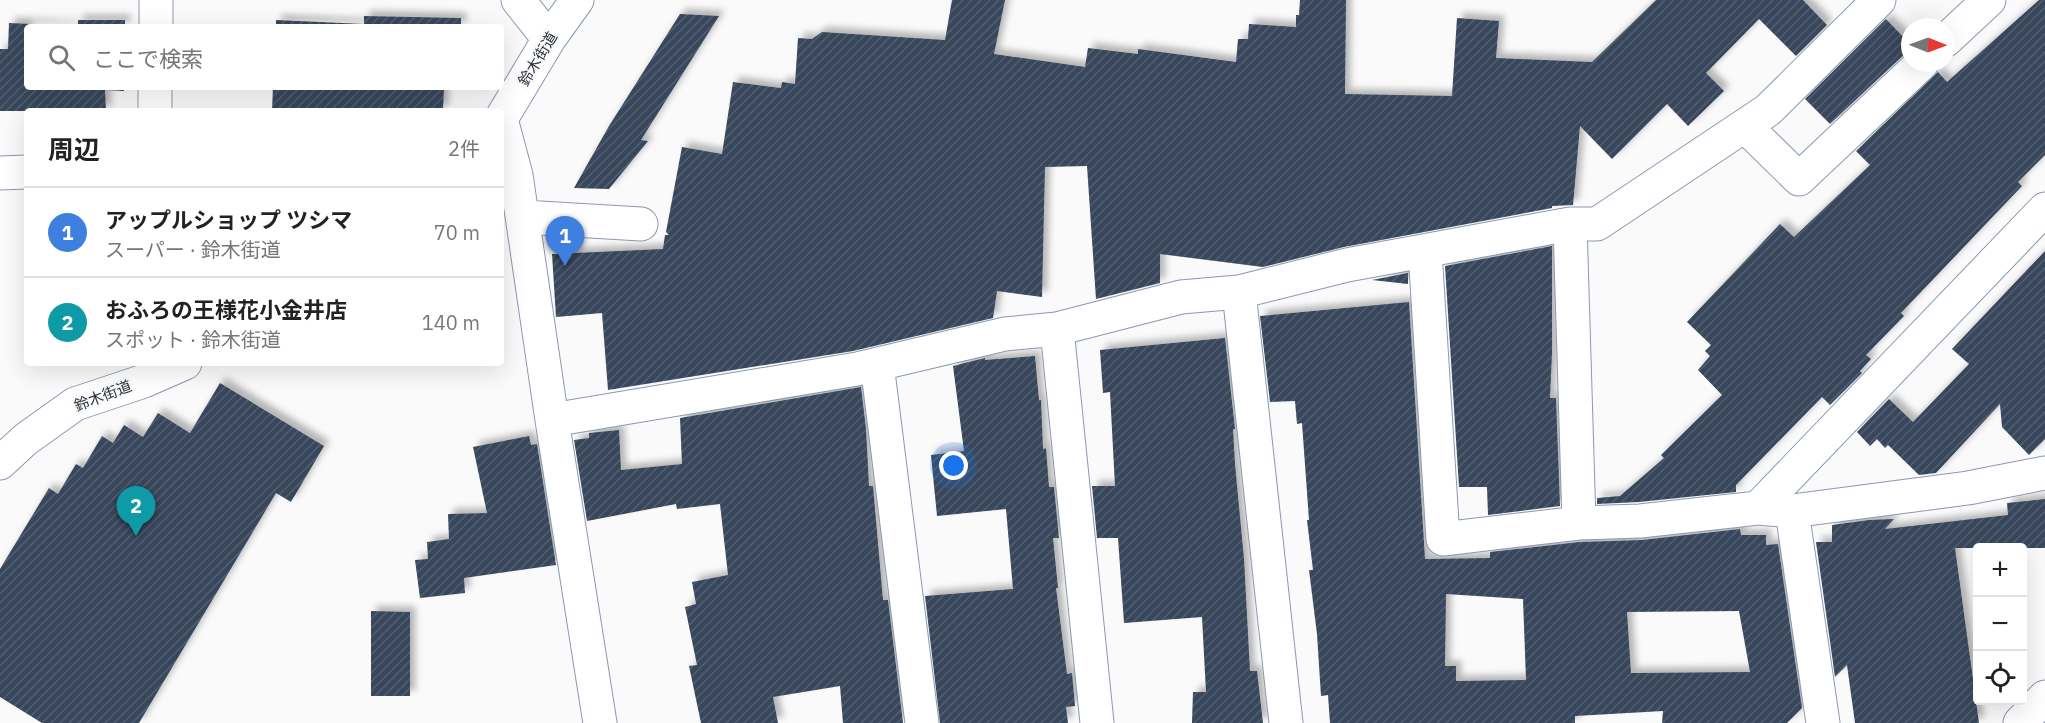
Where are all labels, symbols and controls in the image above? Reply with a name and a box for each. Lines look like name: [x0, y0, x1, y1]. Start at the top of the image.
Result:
north arrow: [1901, 18, 1955, 72]
search box: [24, 24, 504, 90]
street label: 鈴木街道: [514, 28, 561, 89]
icon: search: [45, 41, 78, 74]
text: ここで検索: [93, 44, 203, 73]
text: 周辺: [48, 132, 100, 166]
text: 2件: [448, 135, 480, 162]
text: アップルショップ ツシマ: [105, 205, 352, 234]
pin: 1: [546, 216, 584, 266]
text: 1: [62, 219, 74, 246]
text: 70 m: [434, 219, 480, 246]
text: スーパー · 鈴木街道: [105, 236, 281, 263]
text: おふろの王様花小金井店: [105, 295, 347, 324]
text: 2: [62, 309, 74, 336]
text: 140 m: [422, 309, 480, 336]
text: スポット · 鈴木街道: [105, 326, 281, 353]
street label: 鈴木街道: [71, 376, 134, 415]
your location: [939, 451, 968, 480]
pin: 2: [116, 486, 156, 536]
map controls: [1973, 543, 2027, 705]
button: +: [1973, 543, 2027, 597]
button: −: [1973, 597, 2027, 651]
button: locate: [1973, 651, 2027, 705]

